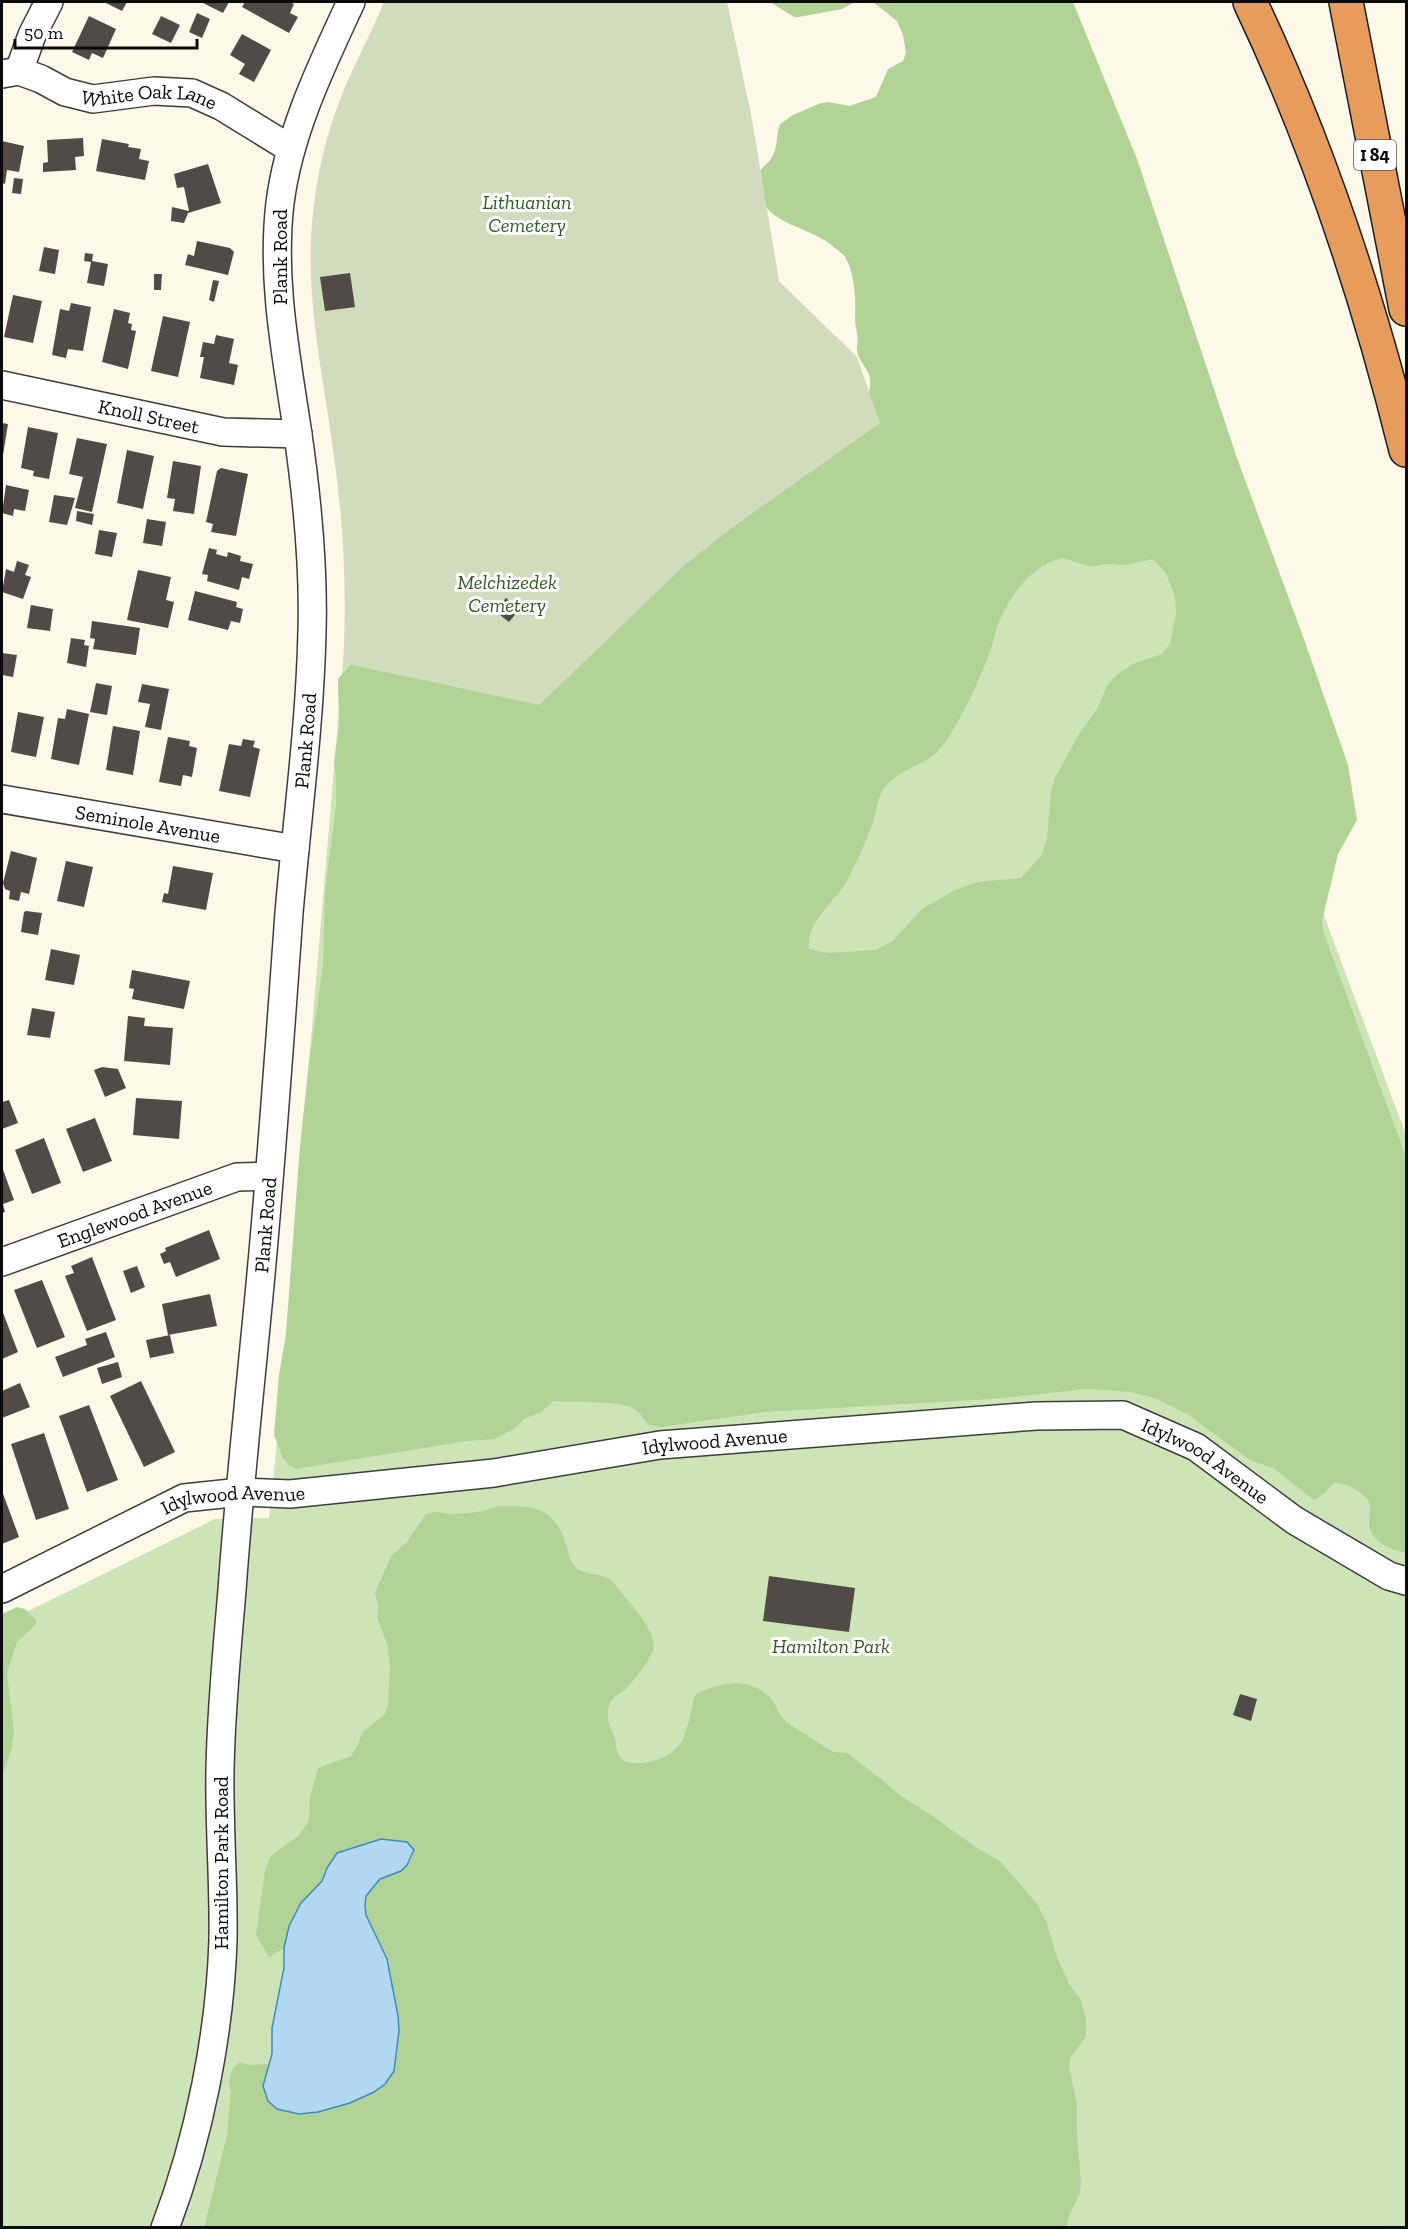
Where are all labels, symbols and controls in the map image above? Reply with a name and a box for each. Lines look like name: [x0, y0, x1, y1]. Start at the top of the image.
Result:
scale bar: [15, 12, 196, 50]
text: 50 m: [24, 22, 64, 44]
street label: White Oak Lane: [79, 79, 221, 115]
road number: I 84: [1354, 140, 1396, 170]
park label: Lithuanian Cemetery: [482, 190, 572, 237]
street label: Plank Road: [268, 209, 292, 305]
street label: Knoll Street: [96, 394, 202, 439]
park label: Melchizedek Cemetery: [457, 570, 557, 617]
street label: Plank Road: [289, 692, 321, 790]
street label: Seminole Avenue: [74, 800, 222, 848]
street label: Englewood Avenue: [54, 1175, 215, 1253]
street label: Plank Road: [249, 1176, 281, 1274]
street label: Idylwood Avenue: [1138, 1413, 1274, 1509]
street label: Idylwood Avenue: [640, 1423, 788, 1460]
street label: Idylwood Avenue: [157, 1480, 306, 1520]
park label: Hamilton Park: [772, 1634, 890, 1658]
street label: Hamilton Park Road: [209, 1776, 233, 1950]

